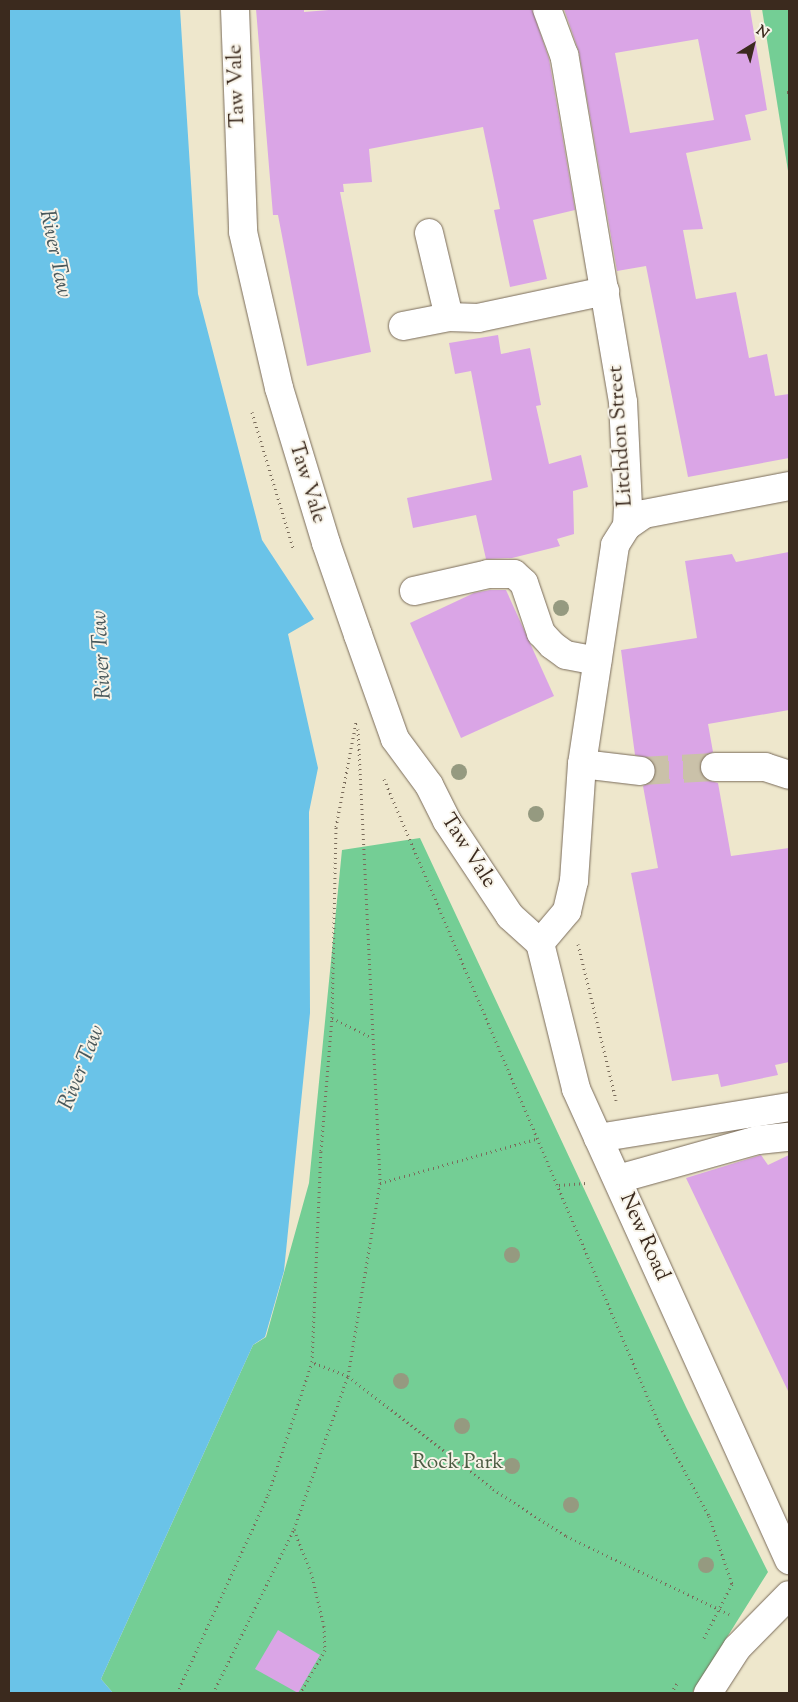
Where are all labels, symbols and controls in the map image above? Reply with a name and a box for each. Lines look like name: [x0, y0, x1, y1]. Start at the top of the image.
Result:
north arrow: [728, 20, 778, 70]
text: N: [751, 21, 772, 44]
street label: Taw Vale: [223, 44, 251, 128]
water label: River Taw: [32, 208, 76, 300]
street label: Litchdon Street: [603, 365, 639, 507]
street label: Taw Vale: [283, 439, 331, 527]
water label: River Taw: [87, 610, 119, 700]
street label: Taw Vale: [435, 809, 501, 893]
water label: River Taw: [54, 1022, 112, 1114]
street label: New Road: [614, 1189, 674, 1285]
park label: Rock Park: [412, 1450, 504, 1476]

